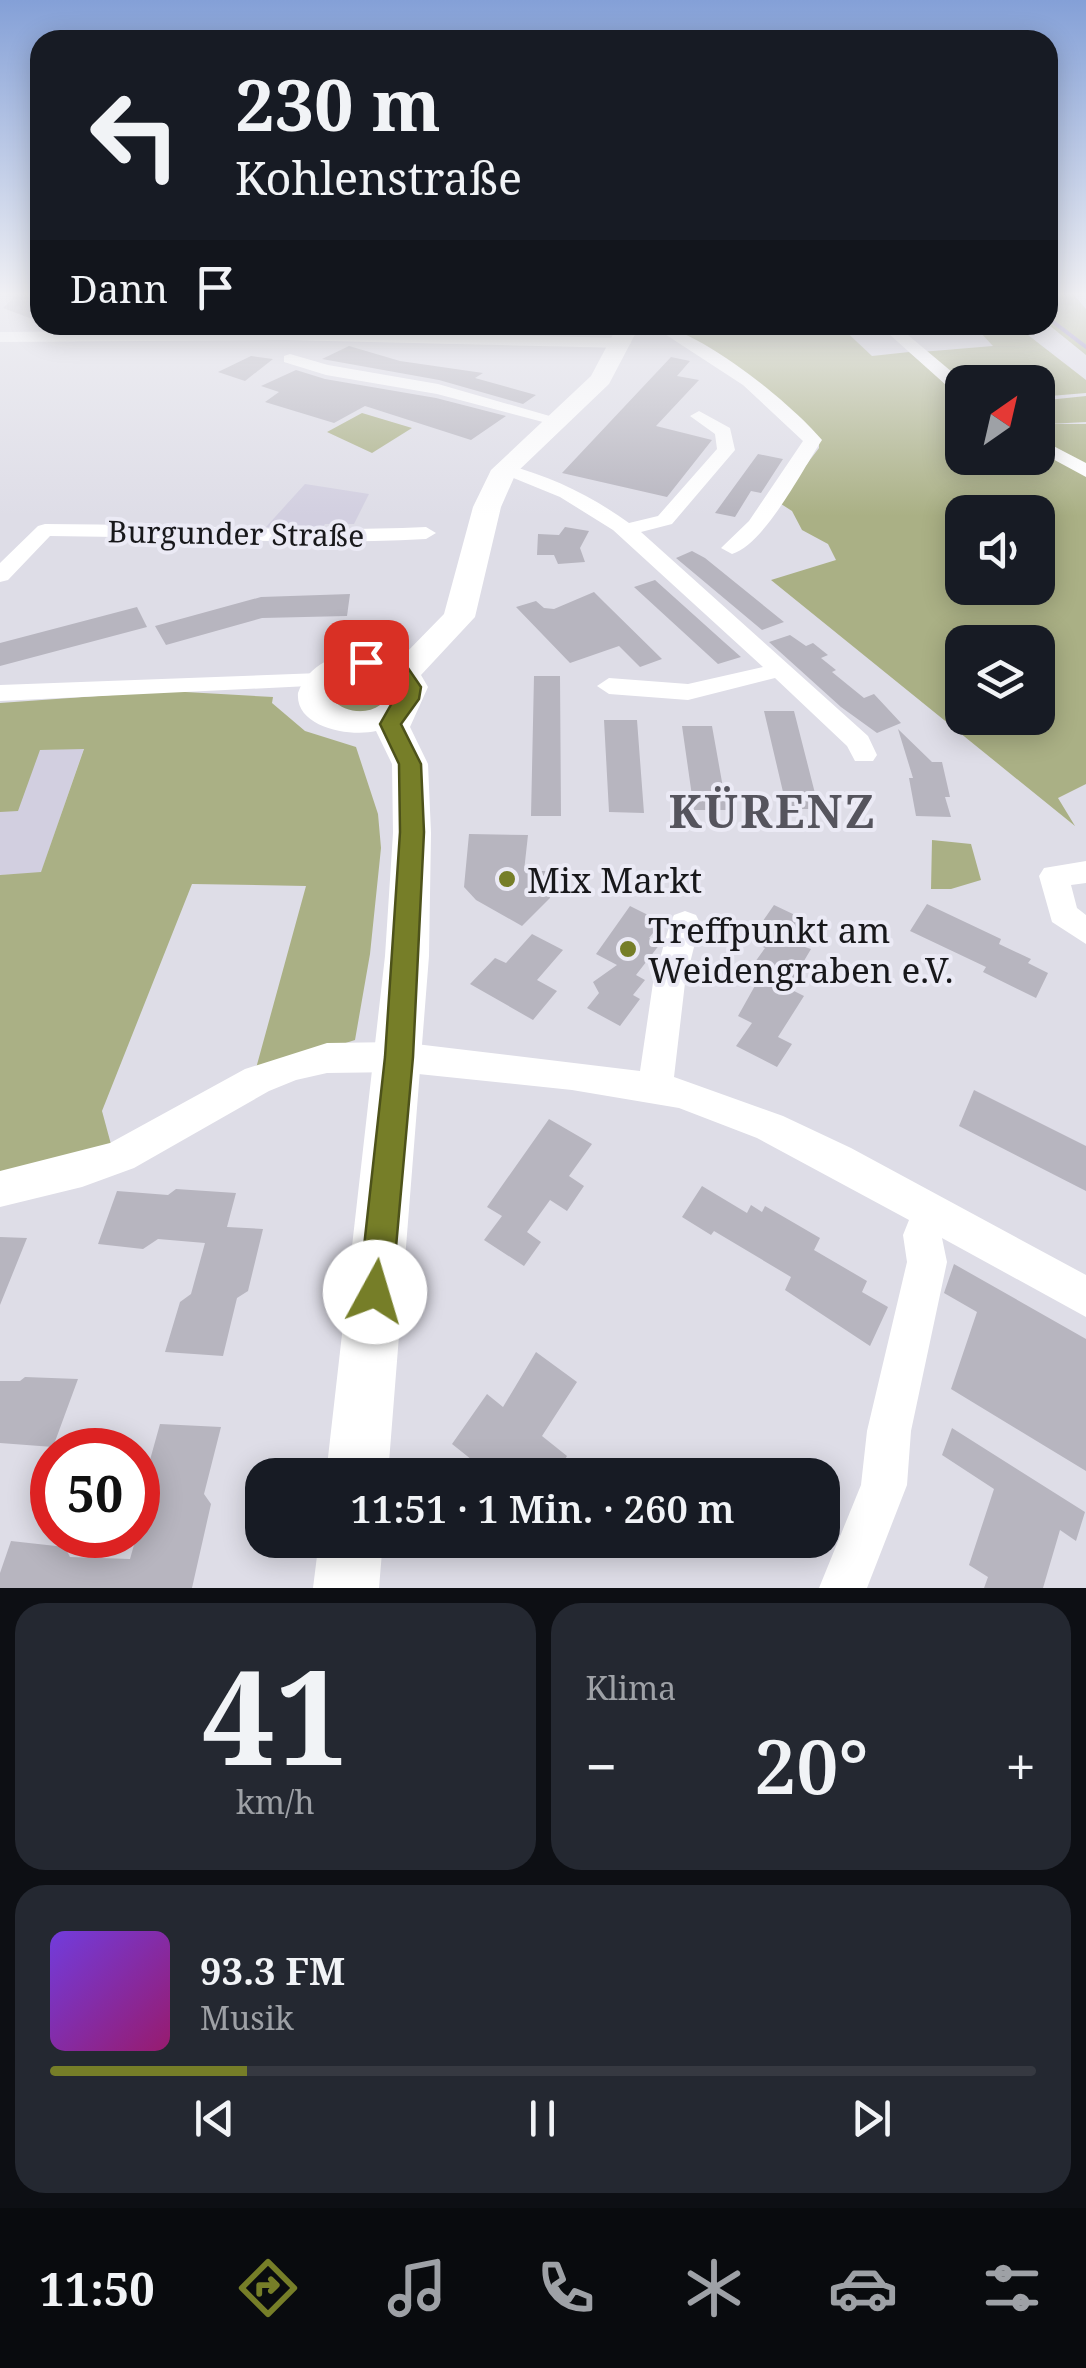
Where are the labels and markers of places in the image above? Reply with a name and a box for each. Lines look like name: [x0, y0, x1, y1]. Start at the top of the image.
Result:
pin: [324, 620, 409, 705]
place label: Mix Markt: [527, 856, 702, 903]
marker: Mix Markt: [496, 868, 518, 890]
place label: Treffpunkt am Weidengraben e.V.: [648, 906, 954, 993]
marker: Treffpunkt am Weidengraben e.V.: [617, 938, 639, 960]

